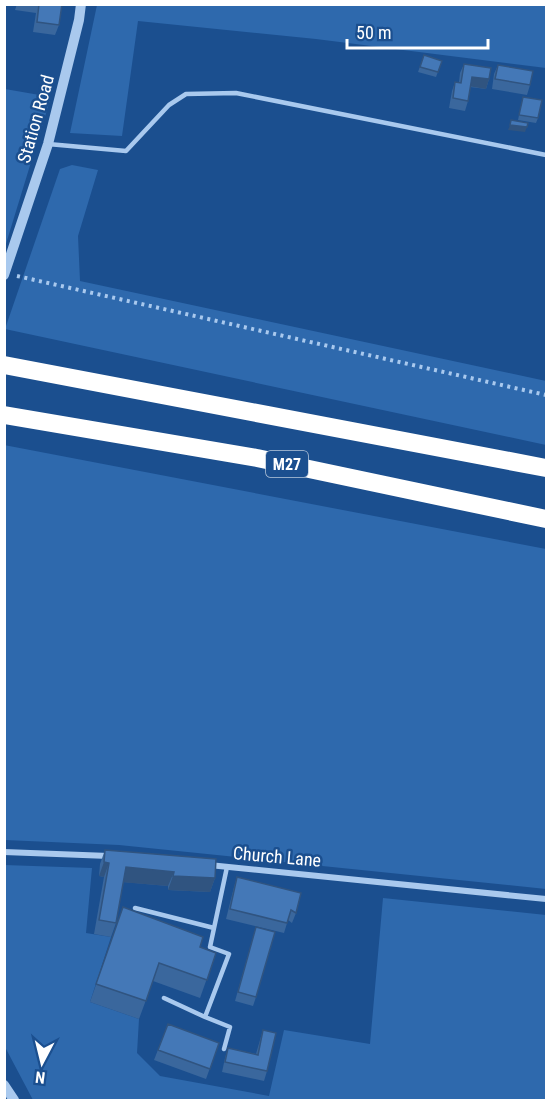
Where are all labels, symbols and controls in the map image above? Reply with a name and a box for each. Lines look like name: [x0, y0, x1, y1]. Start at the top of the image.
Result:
scale bar: [347, 12, 488, 50]
text: 50 m: [356, 22, 391, 43]
street label: Station Road: [13, 72, 58, 165]
road number: M27: [266, 451, 308, 477]
street label: Church Lane: [232, 842, 322, 871]
north arrow: [12, 1033, 72, 1093]
text: N: [34, 1067, 46, 1087]

